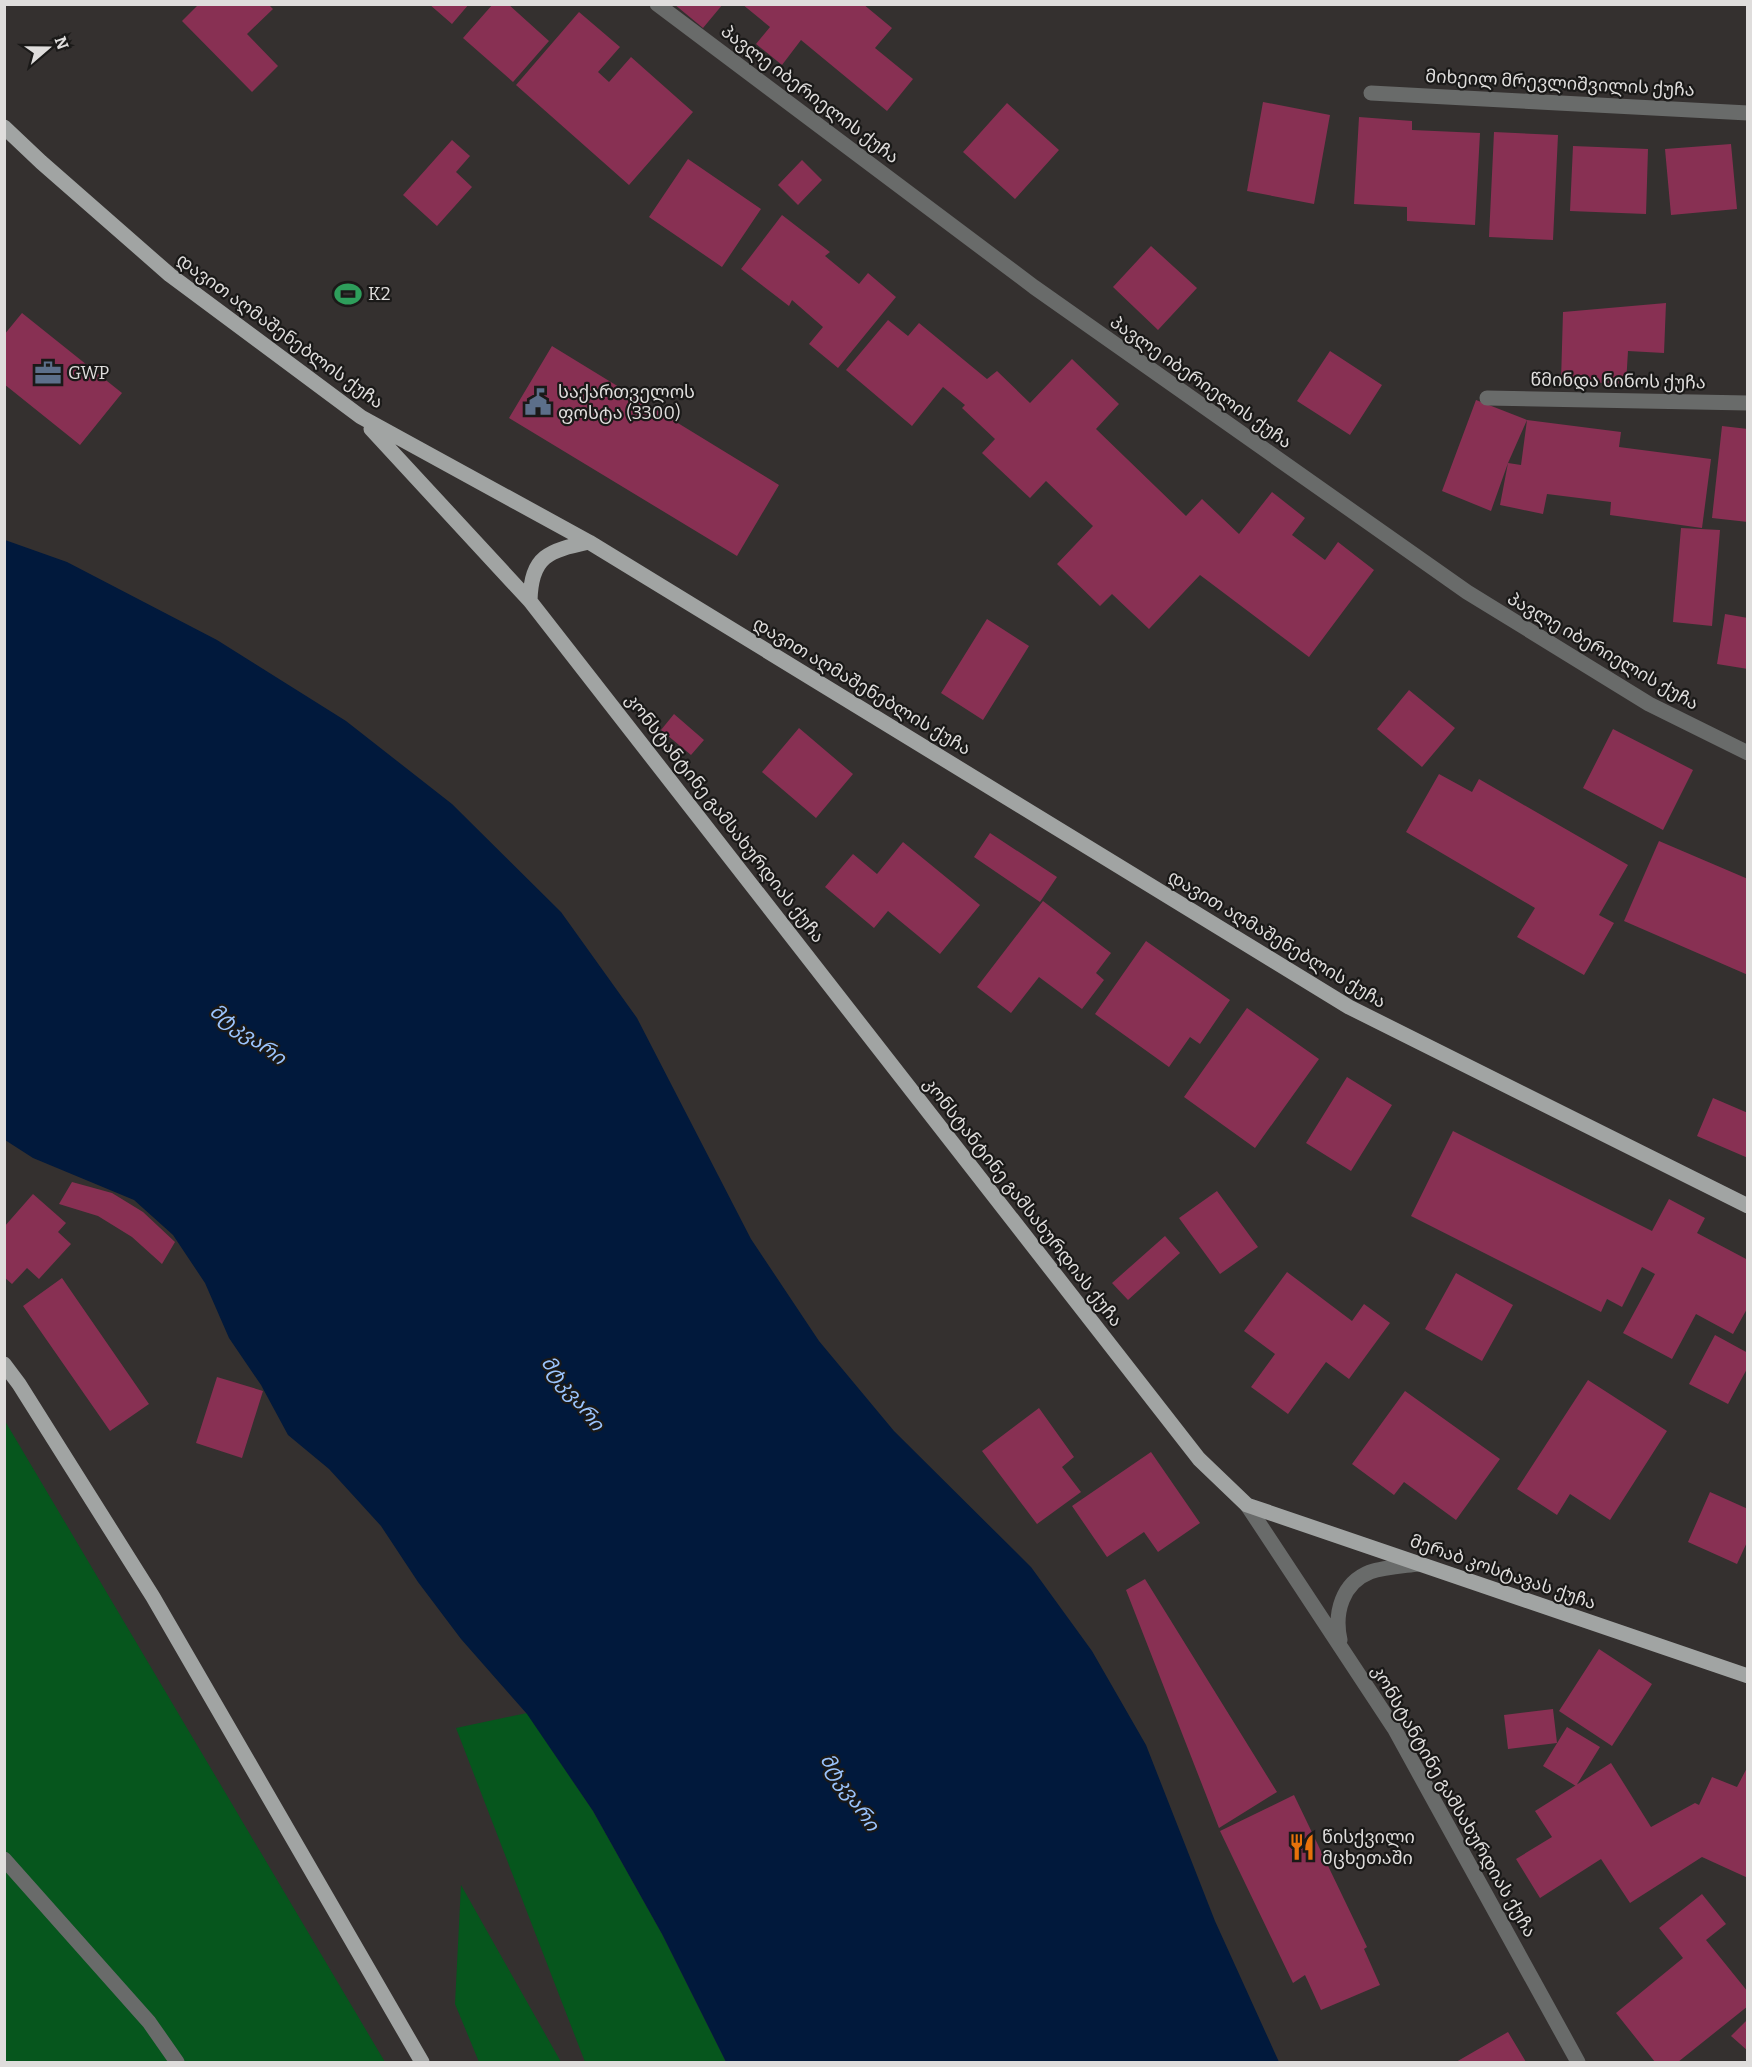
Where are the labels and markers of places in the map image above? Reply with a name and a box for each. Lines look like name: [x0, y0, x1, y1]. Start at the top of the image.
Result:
sports icon: K2: [333, 279, 363, 309]
place label: K2: [368, 283, 391, 305]
office icon: GWP: [33, 358, 63, 388]
place label: GWP: [68, 362, 110, 384]
place label: საქართველოს ფოსტა (3300): [558, 381, 695, 424]
public building icon: საქართველოს ფოსტა (3300): [523, 387, 553, 417]
place label: წისქვილი მცხეთაში: [1322, 1826, 1415, 1869]
restaurant icon: წისქვილი მცხეთაში: [1287, 1832, 1317, 1862]

